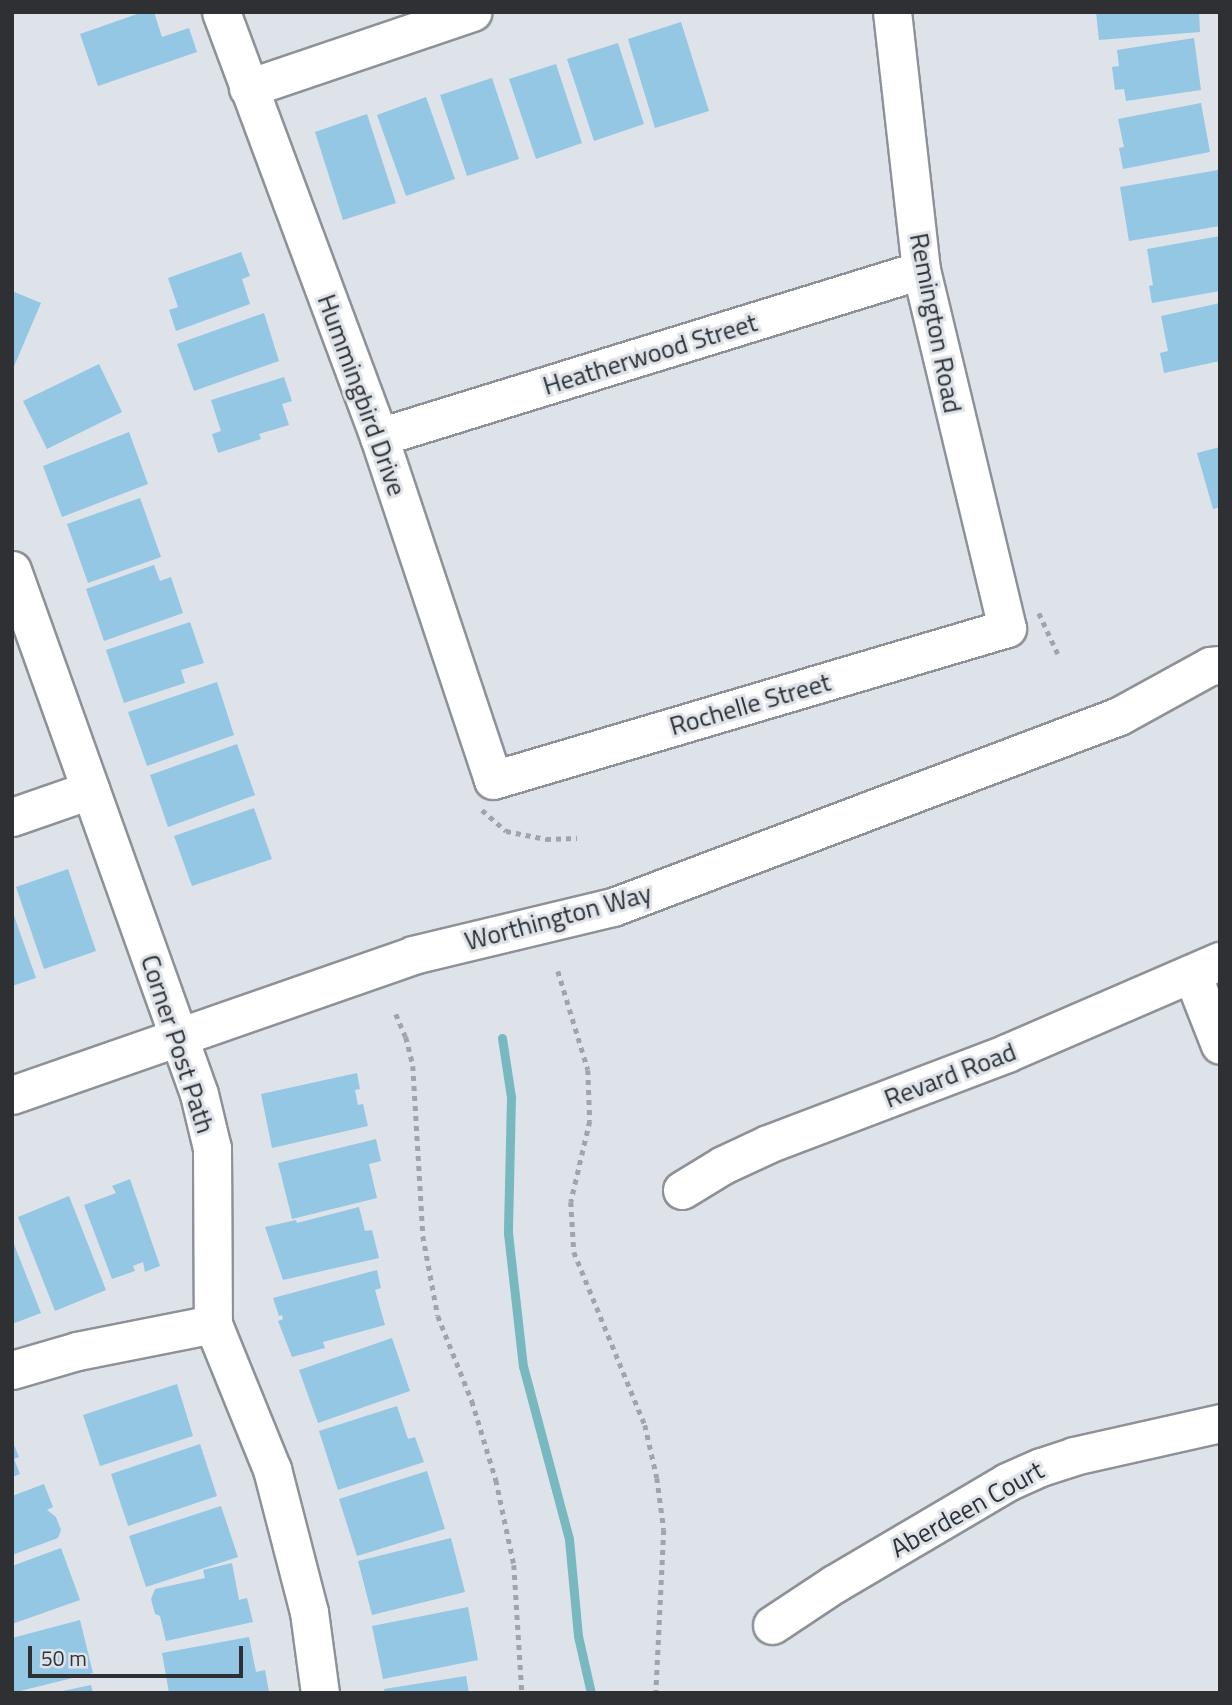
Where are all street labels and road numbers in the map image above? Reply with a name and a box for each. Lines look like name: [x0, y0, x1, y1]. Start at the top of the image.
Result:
street label: Remington Road: [903, 230, 969, 416]
street label: Hummingbird Drive: [311, 290, 413, 500]
street label: Heatherwood Street: [539, 307, 761, 401]
street label: Rochelle Street: [666, 666, 834, 742]
street label: Worthington Way: [461, 877, 655, 957]
street label: Corner Post Path: [134, 951, 222, 1137]
street label: Revard Road: [880, 1036, 1020, 1114]
street label: Aberdeen Court: [885, 1454, 1049, 1564]

